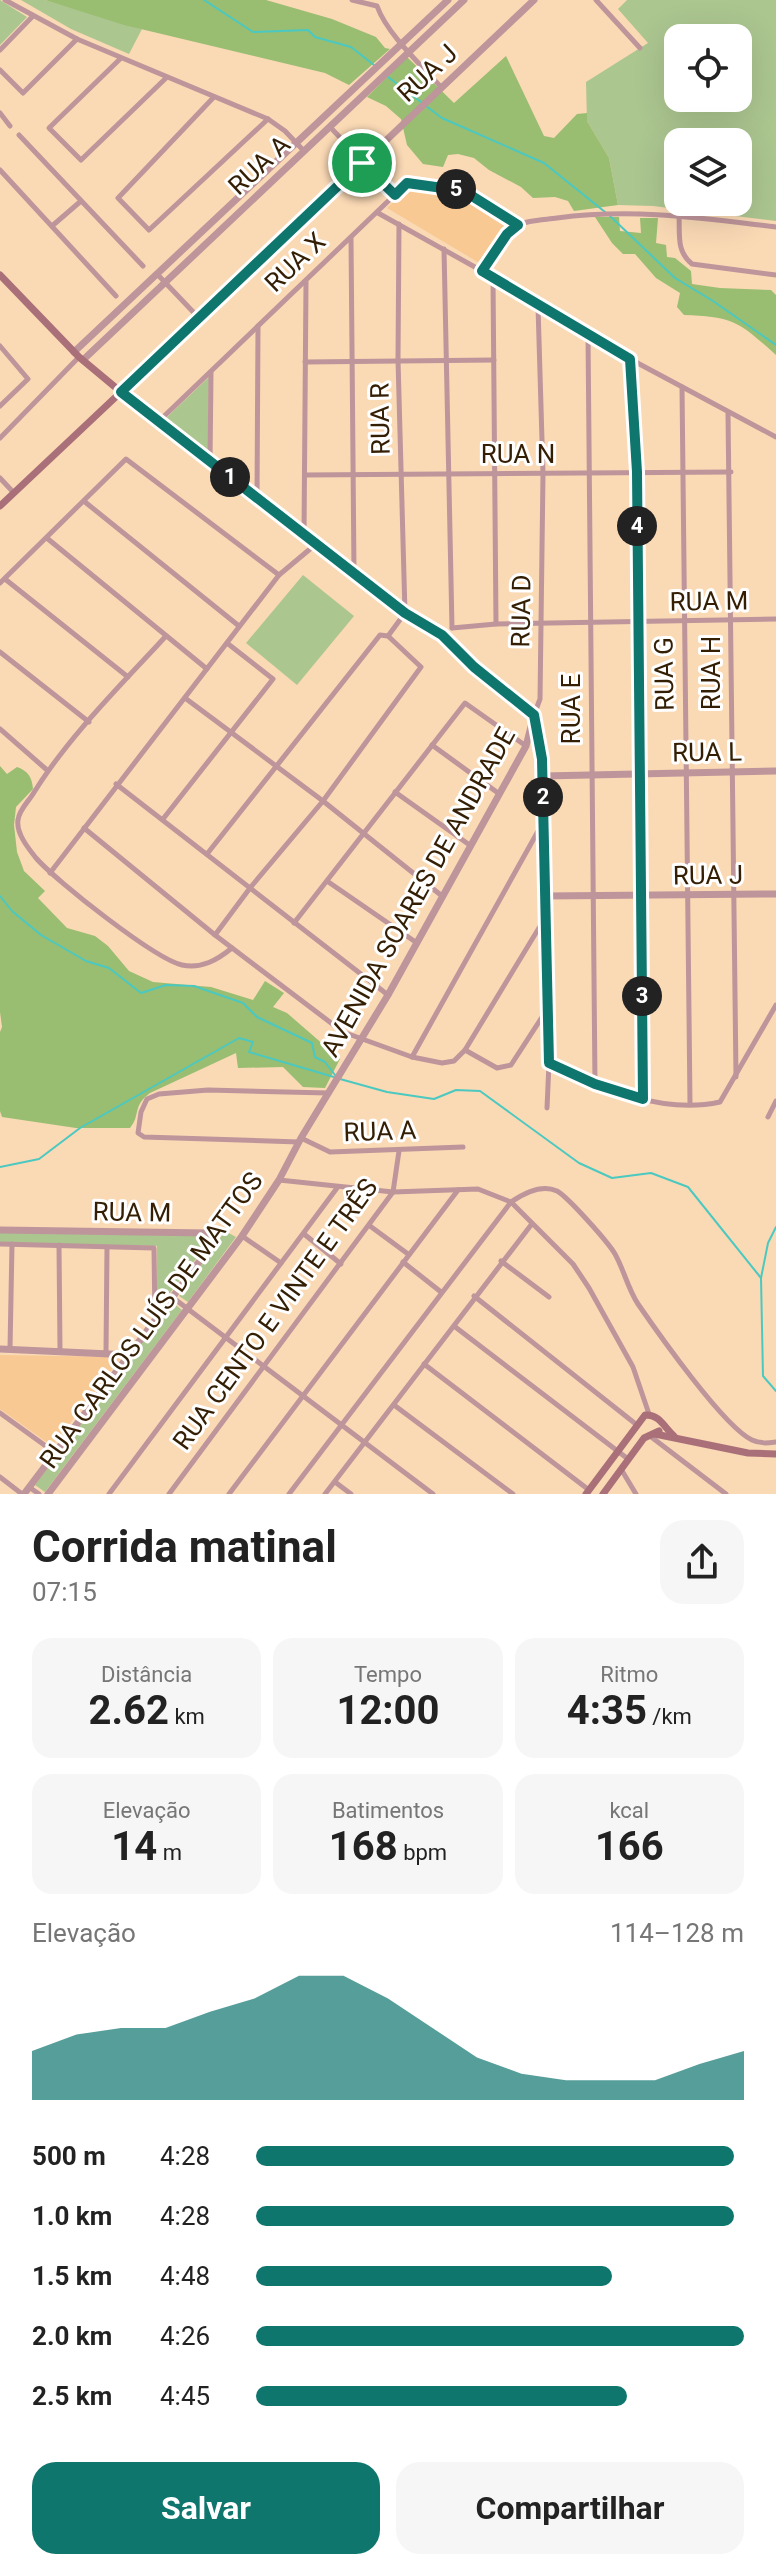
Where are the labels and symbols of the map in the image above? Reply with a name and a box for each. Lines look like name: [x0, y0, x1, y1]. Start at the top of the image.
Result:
street label: RUA J: [391, 38, 463, 108]
street label: RUA A: [222, 129, 296, 201]
pin: [328, 129, 396, 197]
pin: 5: [436, 169, 476, 209]
street label: RUA X: [259, 226, 331, 298]
street label: RUA R: [364, 383, 396, 455]
street label: RUA N: [481, 439, 555, 469]
pin: 1: [210, 457, 250, 497]
pin: 4: [617, 506, 657, 546]
street label: RUA D: [505, 574, 537, 648]
street label: RUA M: [669, 585, 749, 617]
street label: RUA H: [696, 636, 726, 710]
street label: RUA G: [648, 637, 680, 711]
street label: RUA E: [556, 674, 586, 744]
street label: AVENIDA SOARES DE ANDRADE: [315, 722, 521, 1062]
street label: RUA L: [672, 736, 742, 768]
pin: 2: [523, 777, 563, 817]
street label: RUA J: [673, 859, 743, 891]
pin: 3: [622, 976, 662, 1016]
street label: RUA A: [343, 1115, 417, 1147]
street label: RUA CARLOS LUÍS DE MATTOS: [33, 1166, 269, 1474]
street label: RUA CENTO E VINTE E TRÊS: [167, 1173, 383, 1455]
street label: RUA M: [92, 1196, 172, 1228]

